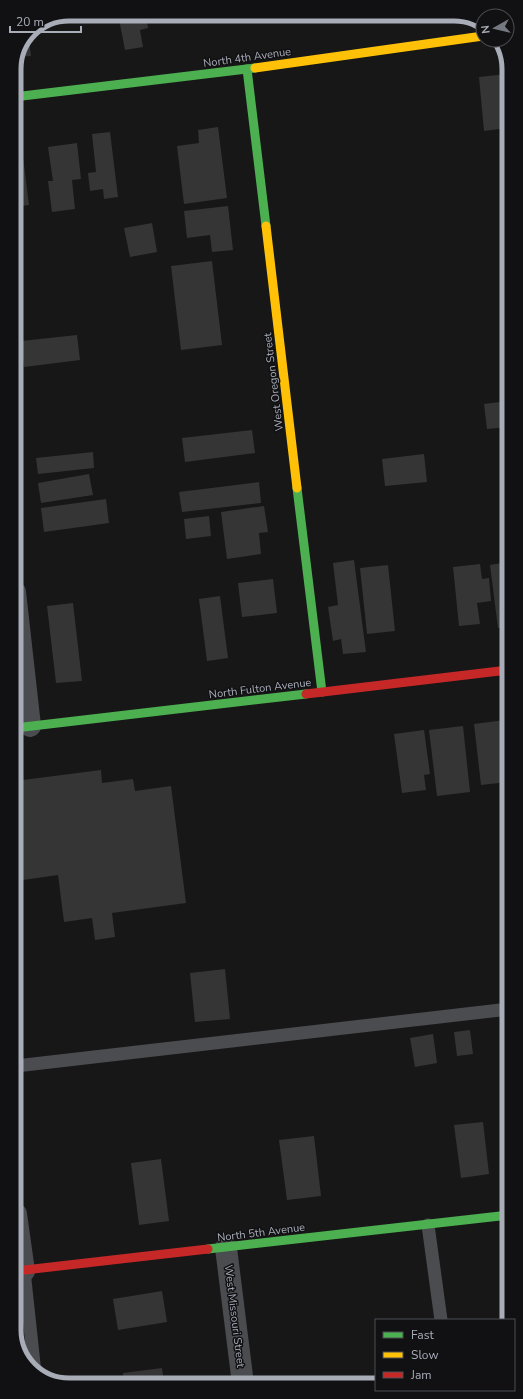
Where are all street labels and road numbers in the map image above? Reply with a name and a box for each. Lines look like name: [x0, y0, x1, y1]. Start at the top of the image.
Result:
street label: North 4th Avenue: [202, 44, 292, 71]
street label: West Oregon Street: [260, 332, 287, 432]
street label: North Fulton Avenue: [208, 675, 312, 702]
street label: North 5th Avenue: [216, 1220, 306, 1245]
street label: West Missouri Street: [221, 1264, 248, 1368]

